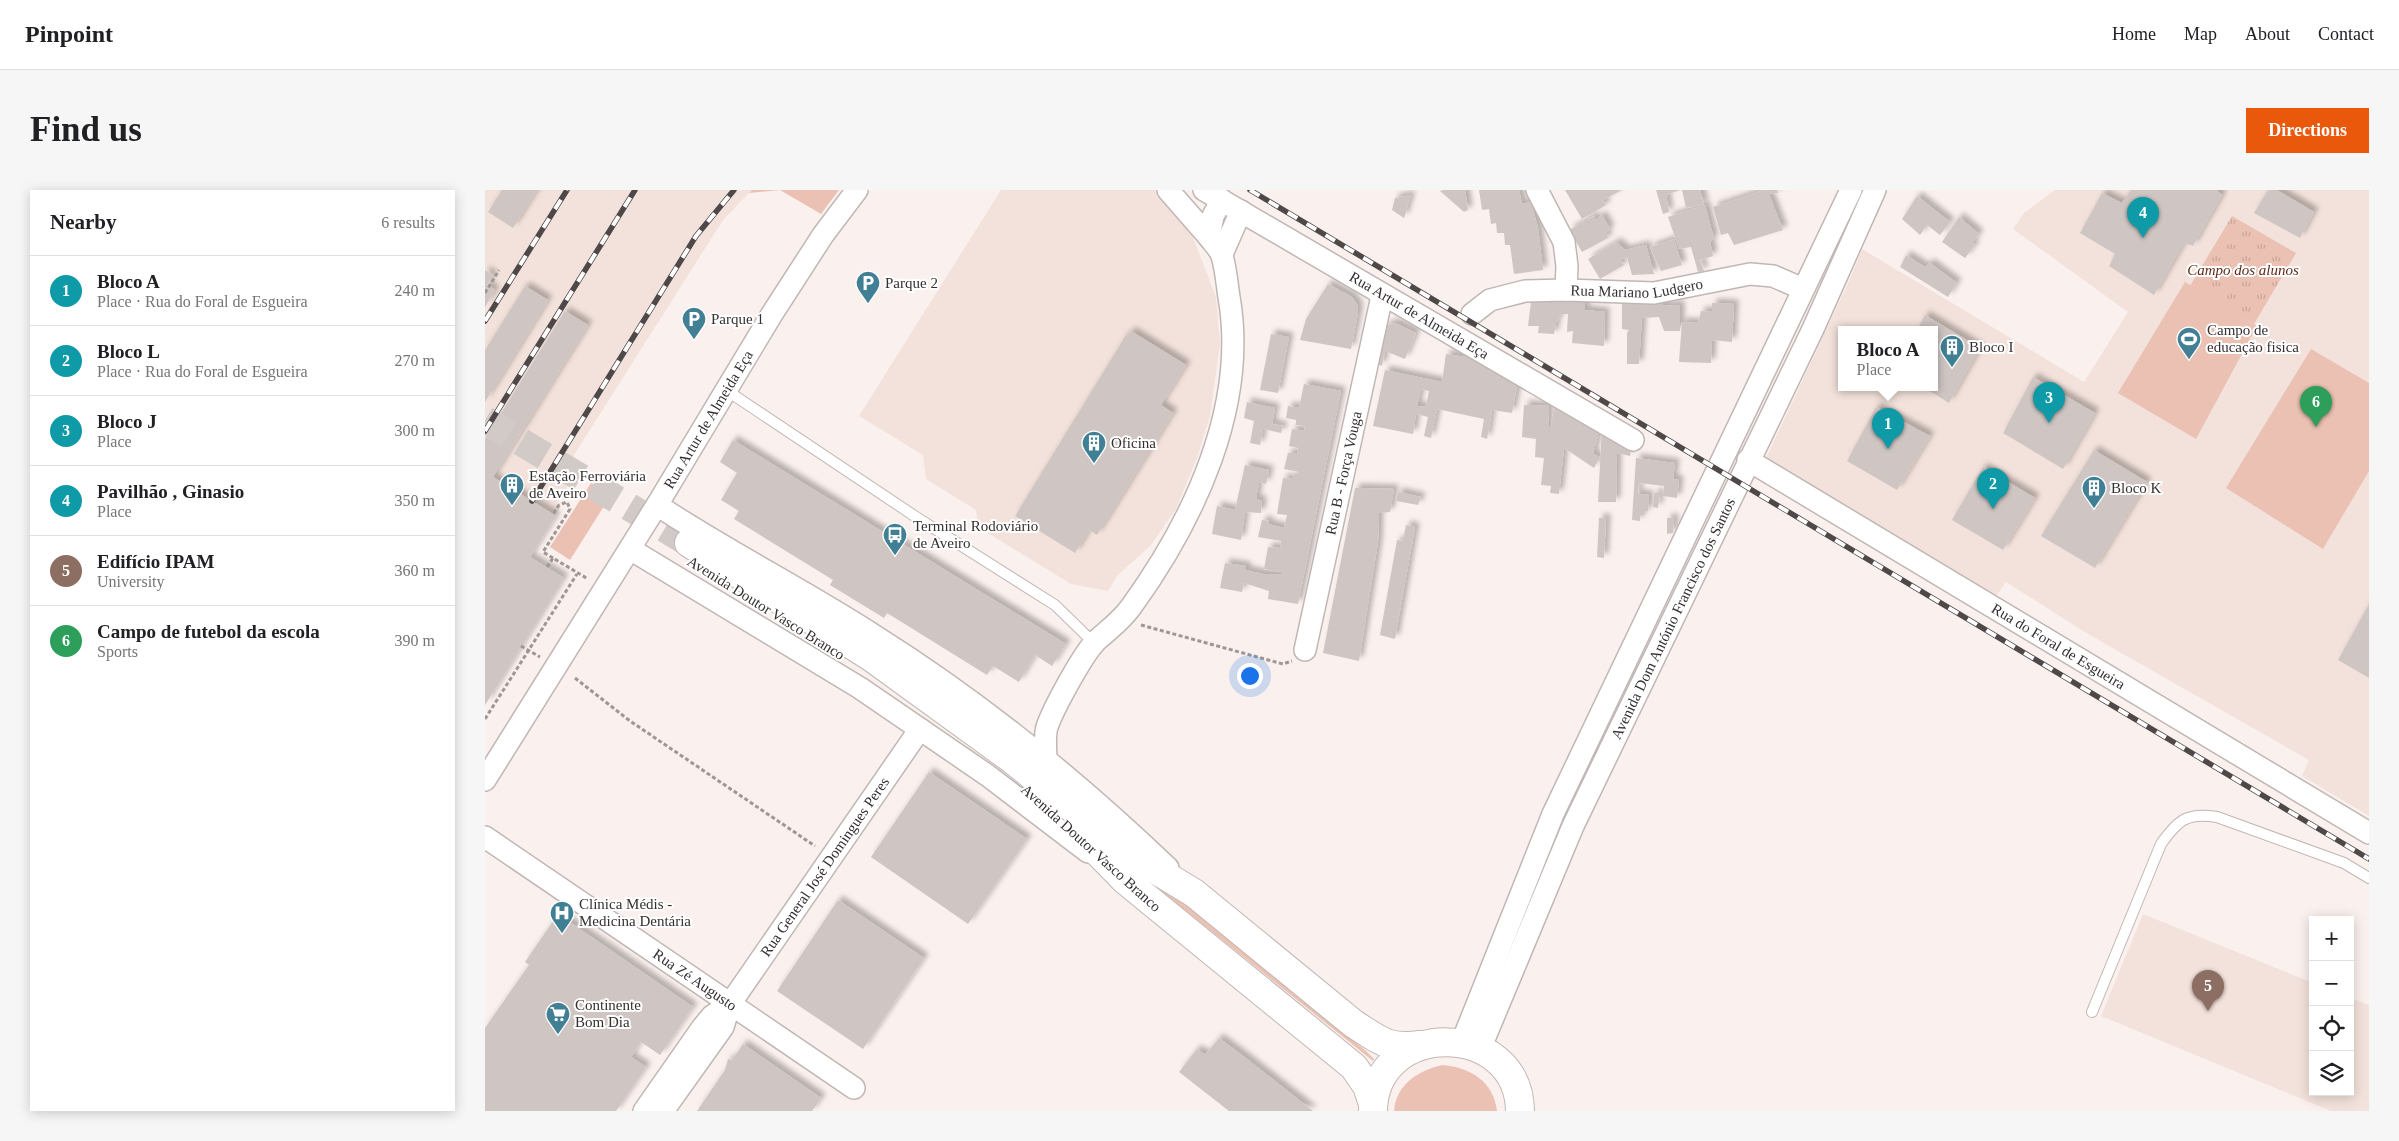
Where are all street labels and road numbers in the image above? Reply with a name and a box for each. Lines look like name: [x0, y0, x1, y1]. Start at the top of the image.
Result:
street label: Rua Artur de Almeida Eça: [1347, 269, 1492, 362]
street label: Rua Mariano Ludgero: [1570, 276, 1704, 301]
street label: Rua Artur de Almeida Eça: [661, 347, 756, 492]
street label: Rua B - Força Vouga: [1322, 409, 1365, 536]
street label: Avenida Dom António Francisco dos Santos: [1608, 495, 1738, 742]
street label: Avenida Doutor Vasco Branco: [684, 553, 848, 663]
street label: Rua do Foral de Esgueira: [1989, 600, 2128, 693]
street label: Rua General José Domingues Peres: [757, 774, 892, 960]
street label: Avenida Doutor Vasco Branco: [1018, 781, 1164, 915]
street label: Rua Zé Augusto: [650, 946, 740, 1014]

